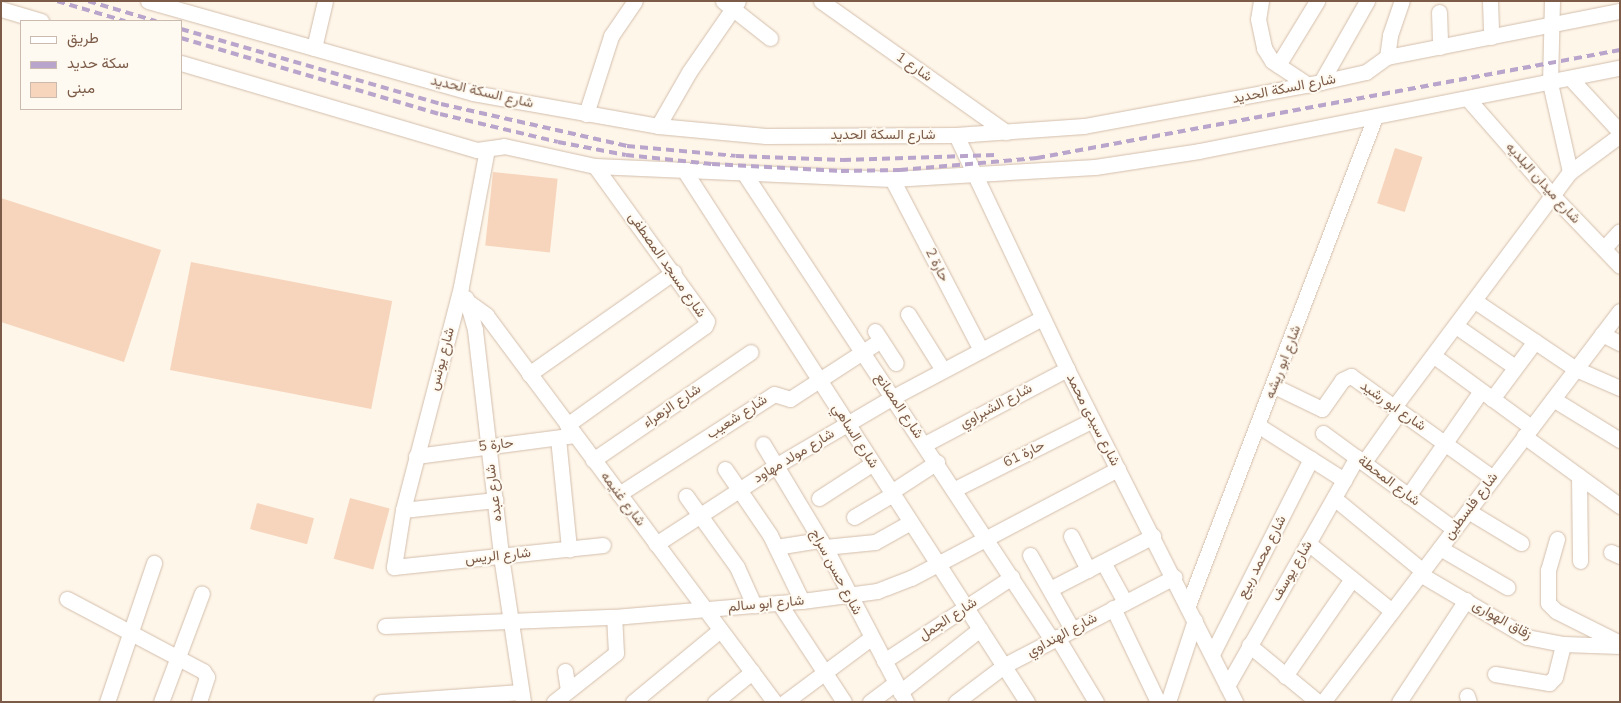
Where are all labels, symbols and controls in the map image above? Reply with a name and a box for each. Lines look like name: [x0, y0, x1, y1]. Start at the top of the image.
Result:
legend: [20, 20, 182, 110]
text: طريق: [67, 28, 99, 48]
street label: شارع 1: [893, 49, 935, 85]
text: سكة حديد: [67, 53, 129, 73]
street label: شارع السكة الحديد: [1231, 71, 1337, 107]
street label: شارع السكة الحديد: [429, 72, 535, 112]
text: مبنى: [67, 78, 95, 98]
street label: شارع السكة الحديد: [831, 127, 935, 143]
street label: شارع ميدان البلديه: [1502, 139, 1584, 227]
street label: شارع مسجد المصطفى: [624, 209, 710, 321]
street label: حارة 2: [922, 245, 952, 285]
street label: شارع ابو ريشه: [1261, 323, 1305, 401]
street label: شارع يونس: [426, 326, 458, 392]
street label: شارع المصانع: [871, 370, 927, 442]
street label: شارع سيدى محمد: [1063, 371, 1123, 469]
street label: شارع ابو رشيد: [1357, 377, 1429, 435]
street label: شارع الزهراء: [640, 380, 704, 432]
street label: شارع الشبراوي: [957, 380, 1035, 432]
street label: شارع شعيب: [704, 391, 770, 443]
street label: شارع الساهي: [828, 401, 882, 471]
street label: شارع مولد مهاود: [750, 425, 838, 487]
street label: حارة 5: [477, 435, 515, 455]
street label: حارة 61: [1001, 437, 1047, 471]
street label: شارع المحطة: [1355, 452, 1423, 510]
street label: شارع عبده: [482, 463, 506, 523]
street label: شارع غنيمه: [597, 468, 649, 530]
street label: شارع فلسطين: [1440, 469, 1502, 543]
street label: شارع محمد ربيع: [1234, 513, 1290, 601]
street label: شارع حسن سراج: [806, 526, 866, 618]
street label: شارع يوسف: [1268, 538, 1316, 604]
street label: شارع الريس: [464, 544, 532, 568]
street label: شارع ابو سالم: [727, 592, 805, 616]
street label: شارع الجمل: [916, 594, 980, 644]
street label: زقاق الهوارى: [1469, 597, 1535, 643]
street label: شارع الهنداوي: [1024, 609, 1100, 661]

